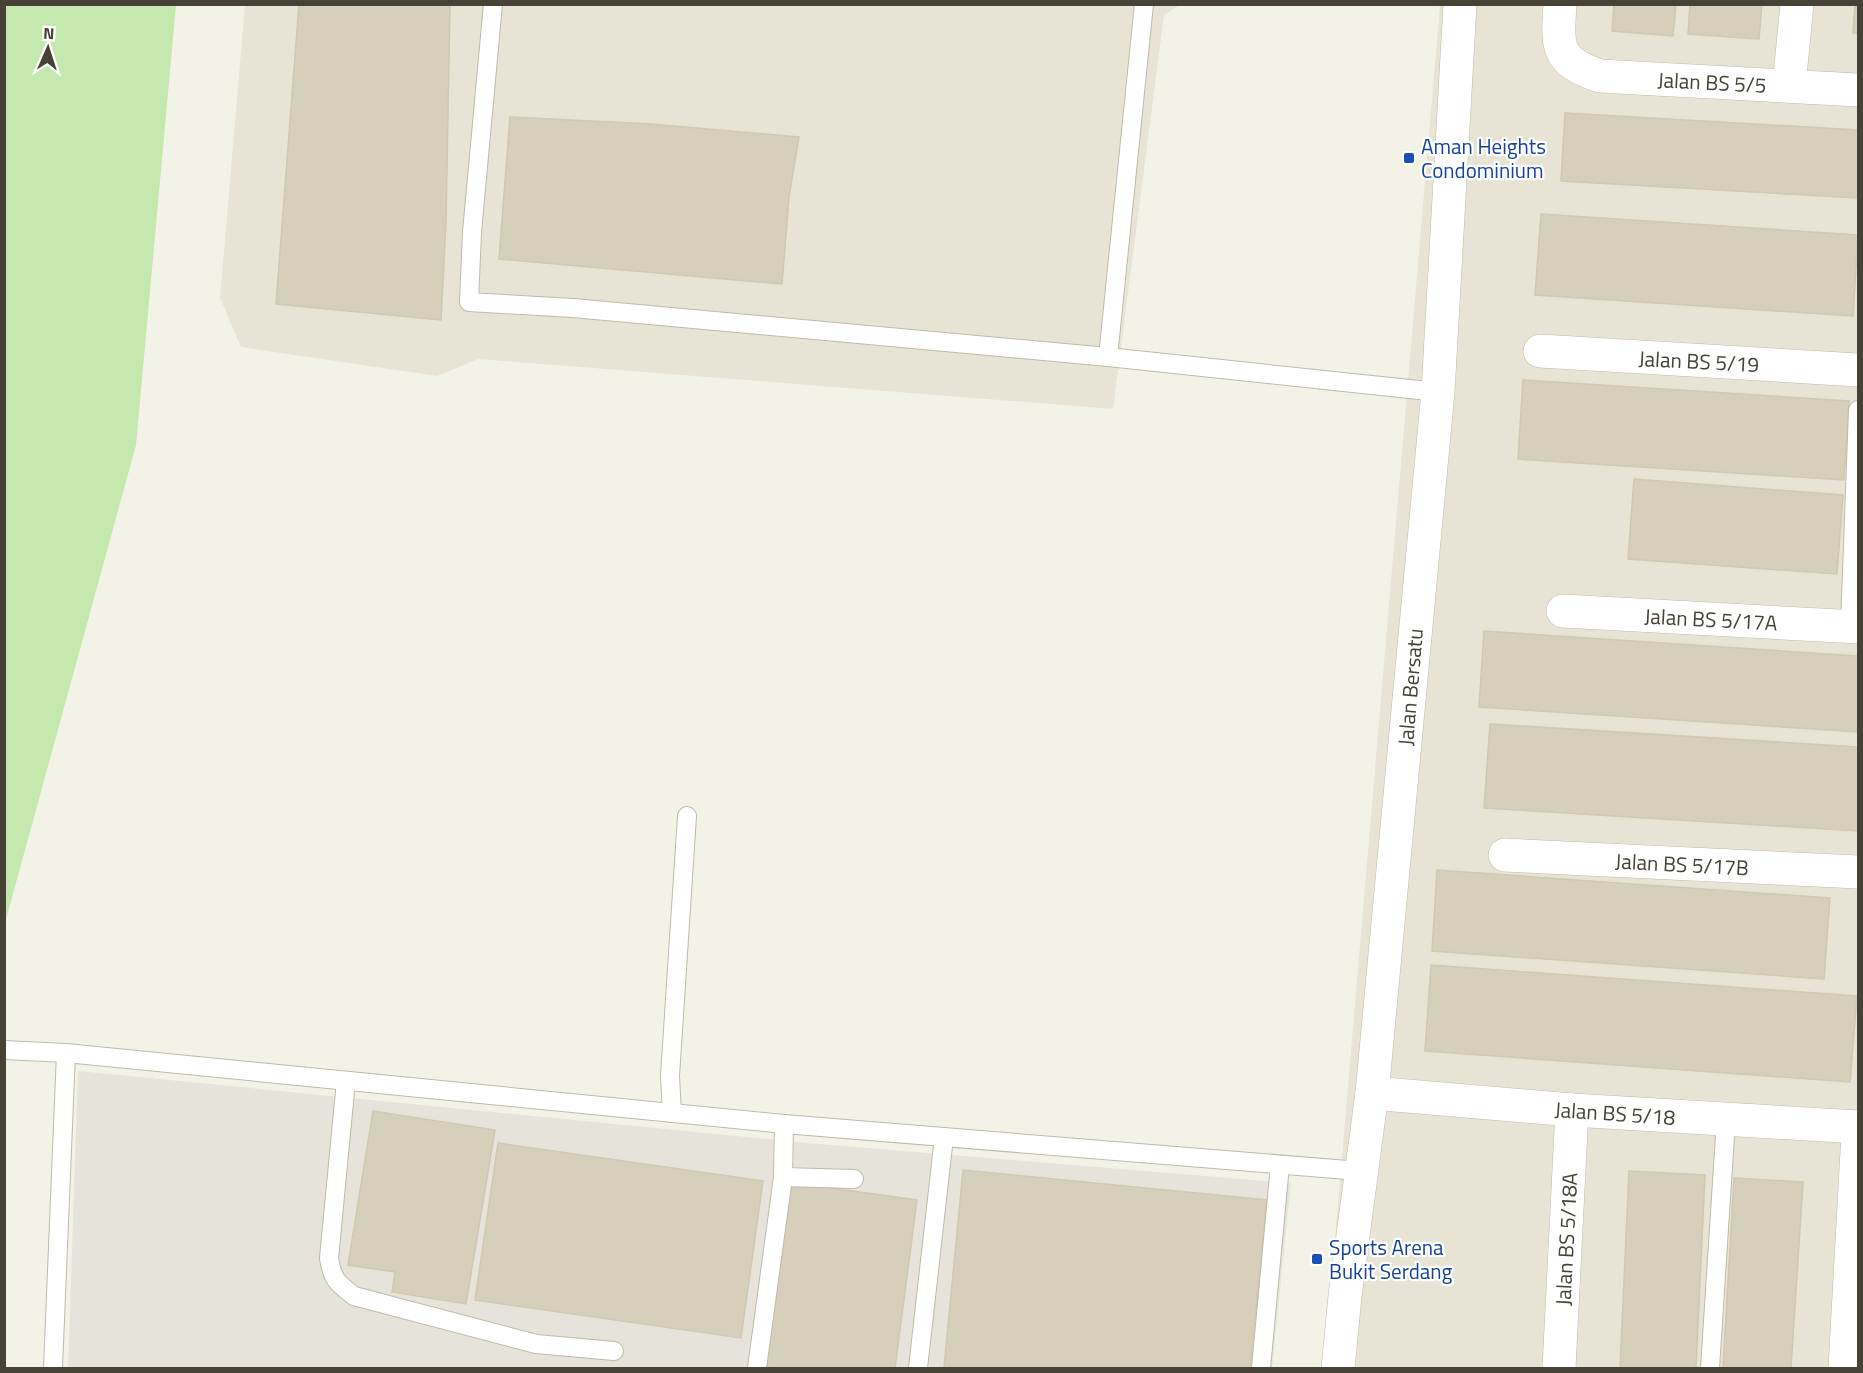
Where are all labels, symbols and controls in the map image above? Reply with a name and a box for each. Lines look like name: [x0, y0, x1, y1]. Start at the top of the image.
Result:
north arrow: [18, 18, 78, 78]
text: N: [43, 21, 55, 45]
street label: Jalan BS 5/5: [1657, 63, 1767, 101]
place label: Aman Heights Condominium: [1421, 130, 1546, 186]
marker: Aman Heights Condominium: [1402, 151, 1416, 165]
street label: Jalan BS 5/19: [1638, 342, 1760, 380]
street label: Jalan BS 5/17A: [1644, 600, 1779, 638]
street label: Jalan Bersatu: [1389, 627, 1431, 747]
street label: Jalan BS 5/17B: [1614, 845, 1750, 883]
street label: Jalan BS 5/18: [1554, 1093, 1677, 1133]
street label: Jalan BS 5/18A: [1547, 1171, 1585, 1306]
place label: Sports Arena Bukit Serdang: [1329, 1231, 1453, 1287]
marker: Sports Arena Bukit Serdang: [1310, 1252, 1324, 1266]

